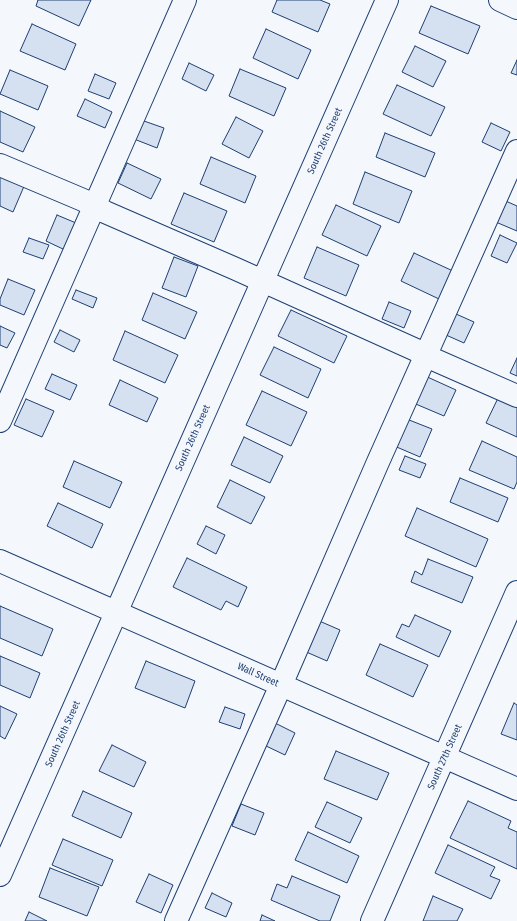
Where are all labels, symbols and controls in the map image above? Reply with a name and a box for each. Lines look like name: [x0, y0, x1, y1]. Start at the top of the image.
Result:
street label: South 26th Street: [305, 106, 345, 176]
street label: South 26th Street: [173, 403, 213, 473]
street label: Wall Street: [235, 661, 281, 689]
street label: South 26th Street: [43, 699, 83, 769]
street label: South 27th Street: [425, 722, 465, 792]

